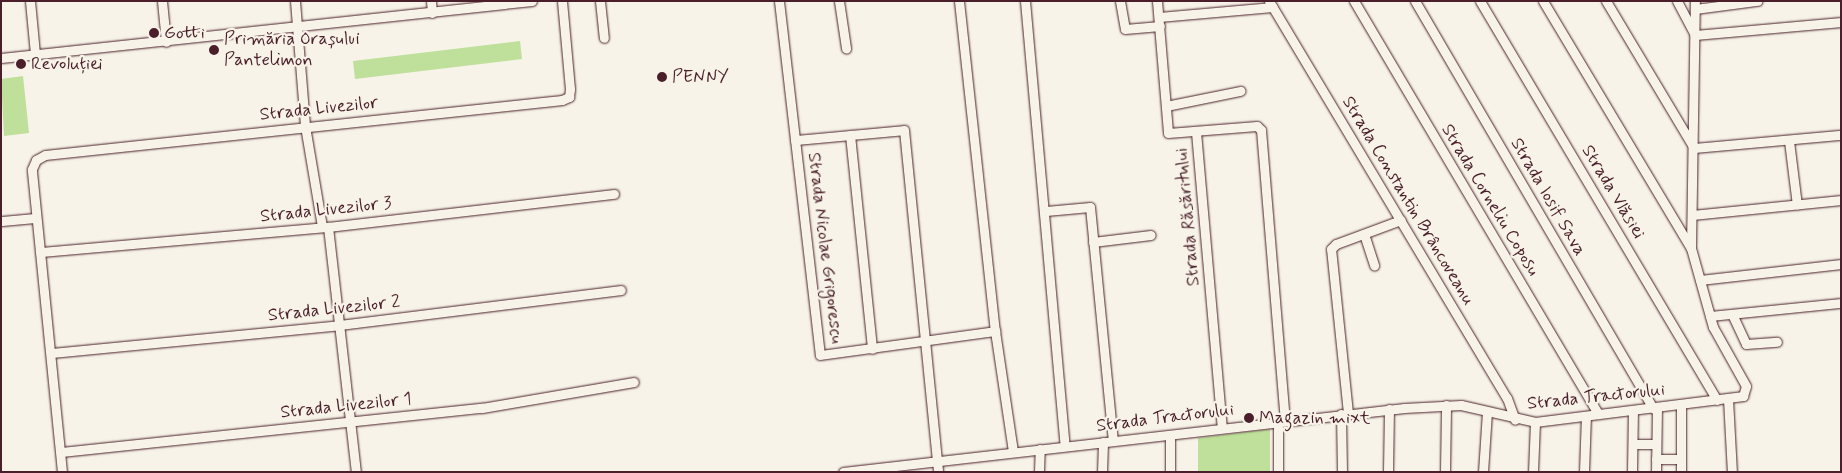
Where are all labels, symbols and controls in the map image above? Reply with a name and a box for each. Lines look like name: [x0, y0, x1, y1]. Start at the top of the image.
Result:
place label: Gotti: [164, 22, 205, 44]
marker: Gotti: [148, 27, 160, 39]
place label: Primăria Orașului Pantelimon: [224, 29, 360, 72]
marker: Primăria Orașului Pantelimon: [208, 44, 220, 56]
place label: Revoluției: [31, 53, 102, 75]
marker: Revoluției: [15, 58, 27, 70]
place label: PENNY: [672, 66, 729, 88]
marker: PENNY: [656, 71, 668, 83]
street label: Strada Livezilor: [258, 92, 380, 126]
street label: Strada Constantin Brâncoveanu: [1337, 93, 1479, 309]
street label: Strada Corneliu Coposu: [1434, 116, 1546, 284]
street label: Strada Iosif Sava: [1505, 133, 1591, 261]
street label: Strada Vlăsiei: [1576, 141, 1650, 243]
street label: Strada Răsăritului: [1171, 147, 1205, 287]
street label: Strada Nicolae Grigorescu: [802, 150, 848, 346]
street label: Strada Livezilor 3: [258, 192, 394, 228]
street label: Strada Livezilor 2: [266, 291, 402, 327]
street label: Strada Tractorului: [1528, 379, 1664, 415]
street label: Strada Livezilor 1: [278, 388, 414, 424]
street label: Strada Tractorului: [1097, 399, 1233, 437]
place label: Magazin mixt: [1259, 407, 1364, 429]
marker: Magazin mixt: [1243, 412, 1255, 424]

